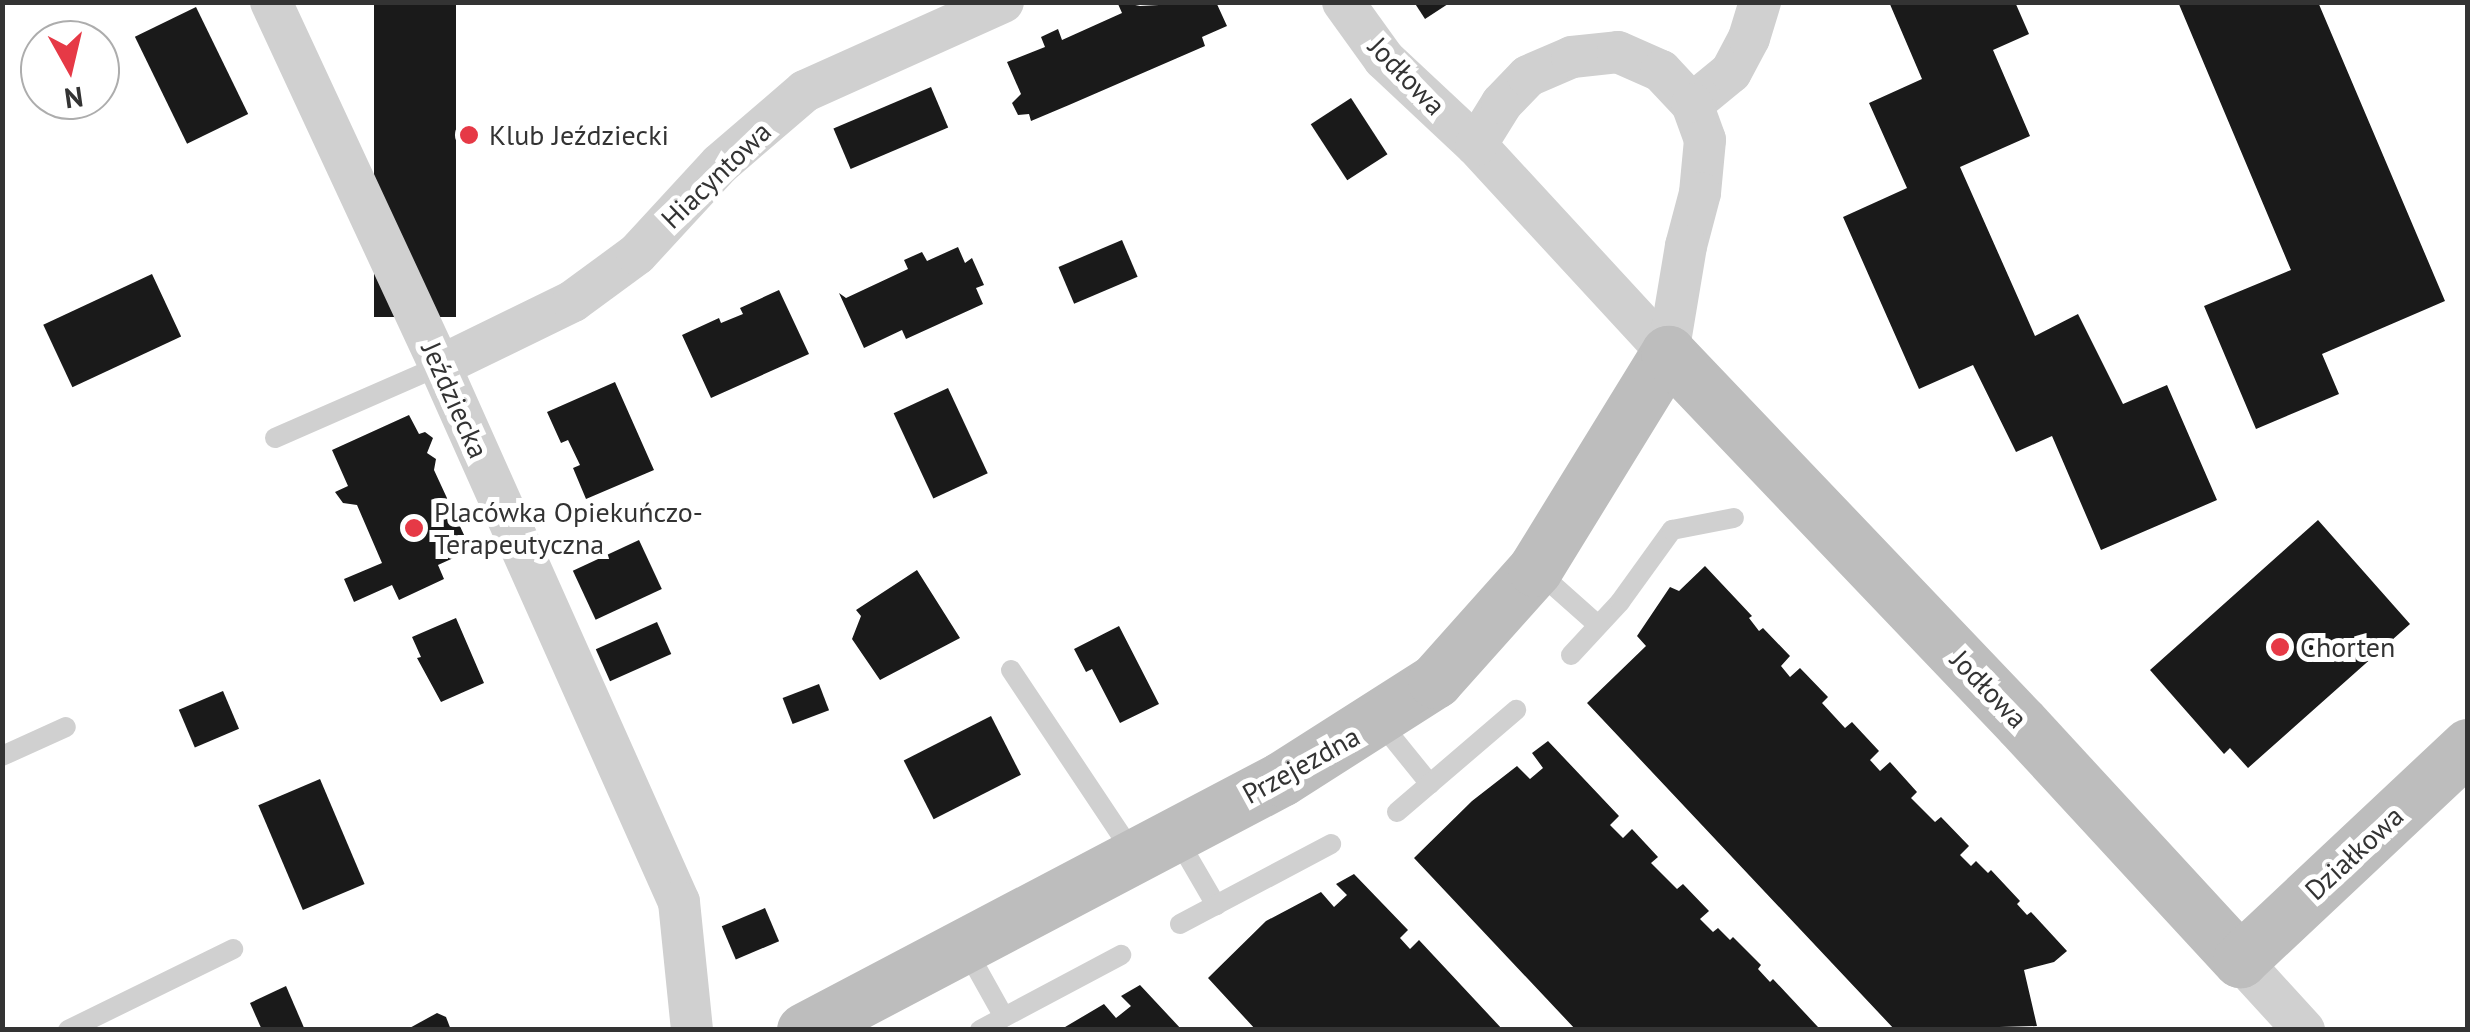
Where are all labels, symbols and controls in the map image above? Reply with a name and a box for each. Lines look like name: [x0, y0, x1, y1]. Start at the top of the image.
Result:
north arrow: [20, 20, 120, 120]
street label: Jodłowa: [1362, 30, 1452, 122]
text: N: [62, 79, 86, 118]
street label: Hiacyntowa: [654, 115, 778, 235]
place label: Klub Jeździecki: [489, 118, 669, 152]
marker: Klub Jeździecki: [458, 124, 480, 146]
street label: Jeździecka: [415, 337, 495, 463]
place label: Placówka Opiekuńczo- Terapeutyczna: [434, 495, 703, 561]
marker: Placówka Opiekuńczo- Terapeutyczna: [403, 517, 425, 539]
place label: Chorten: [2300, 630, 2395, 664]
marker: Chorten: [2269, 636, 2291, 658]
street label: Jodłowa: [1944, 643, 2034, 735]
street label: Przejezdna: [1237, 719, 1365, 811]
street label: Działkowa: [2298, 799, 2410, 907]

